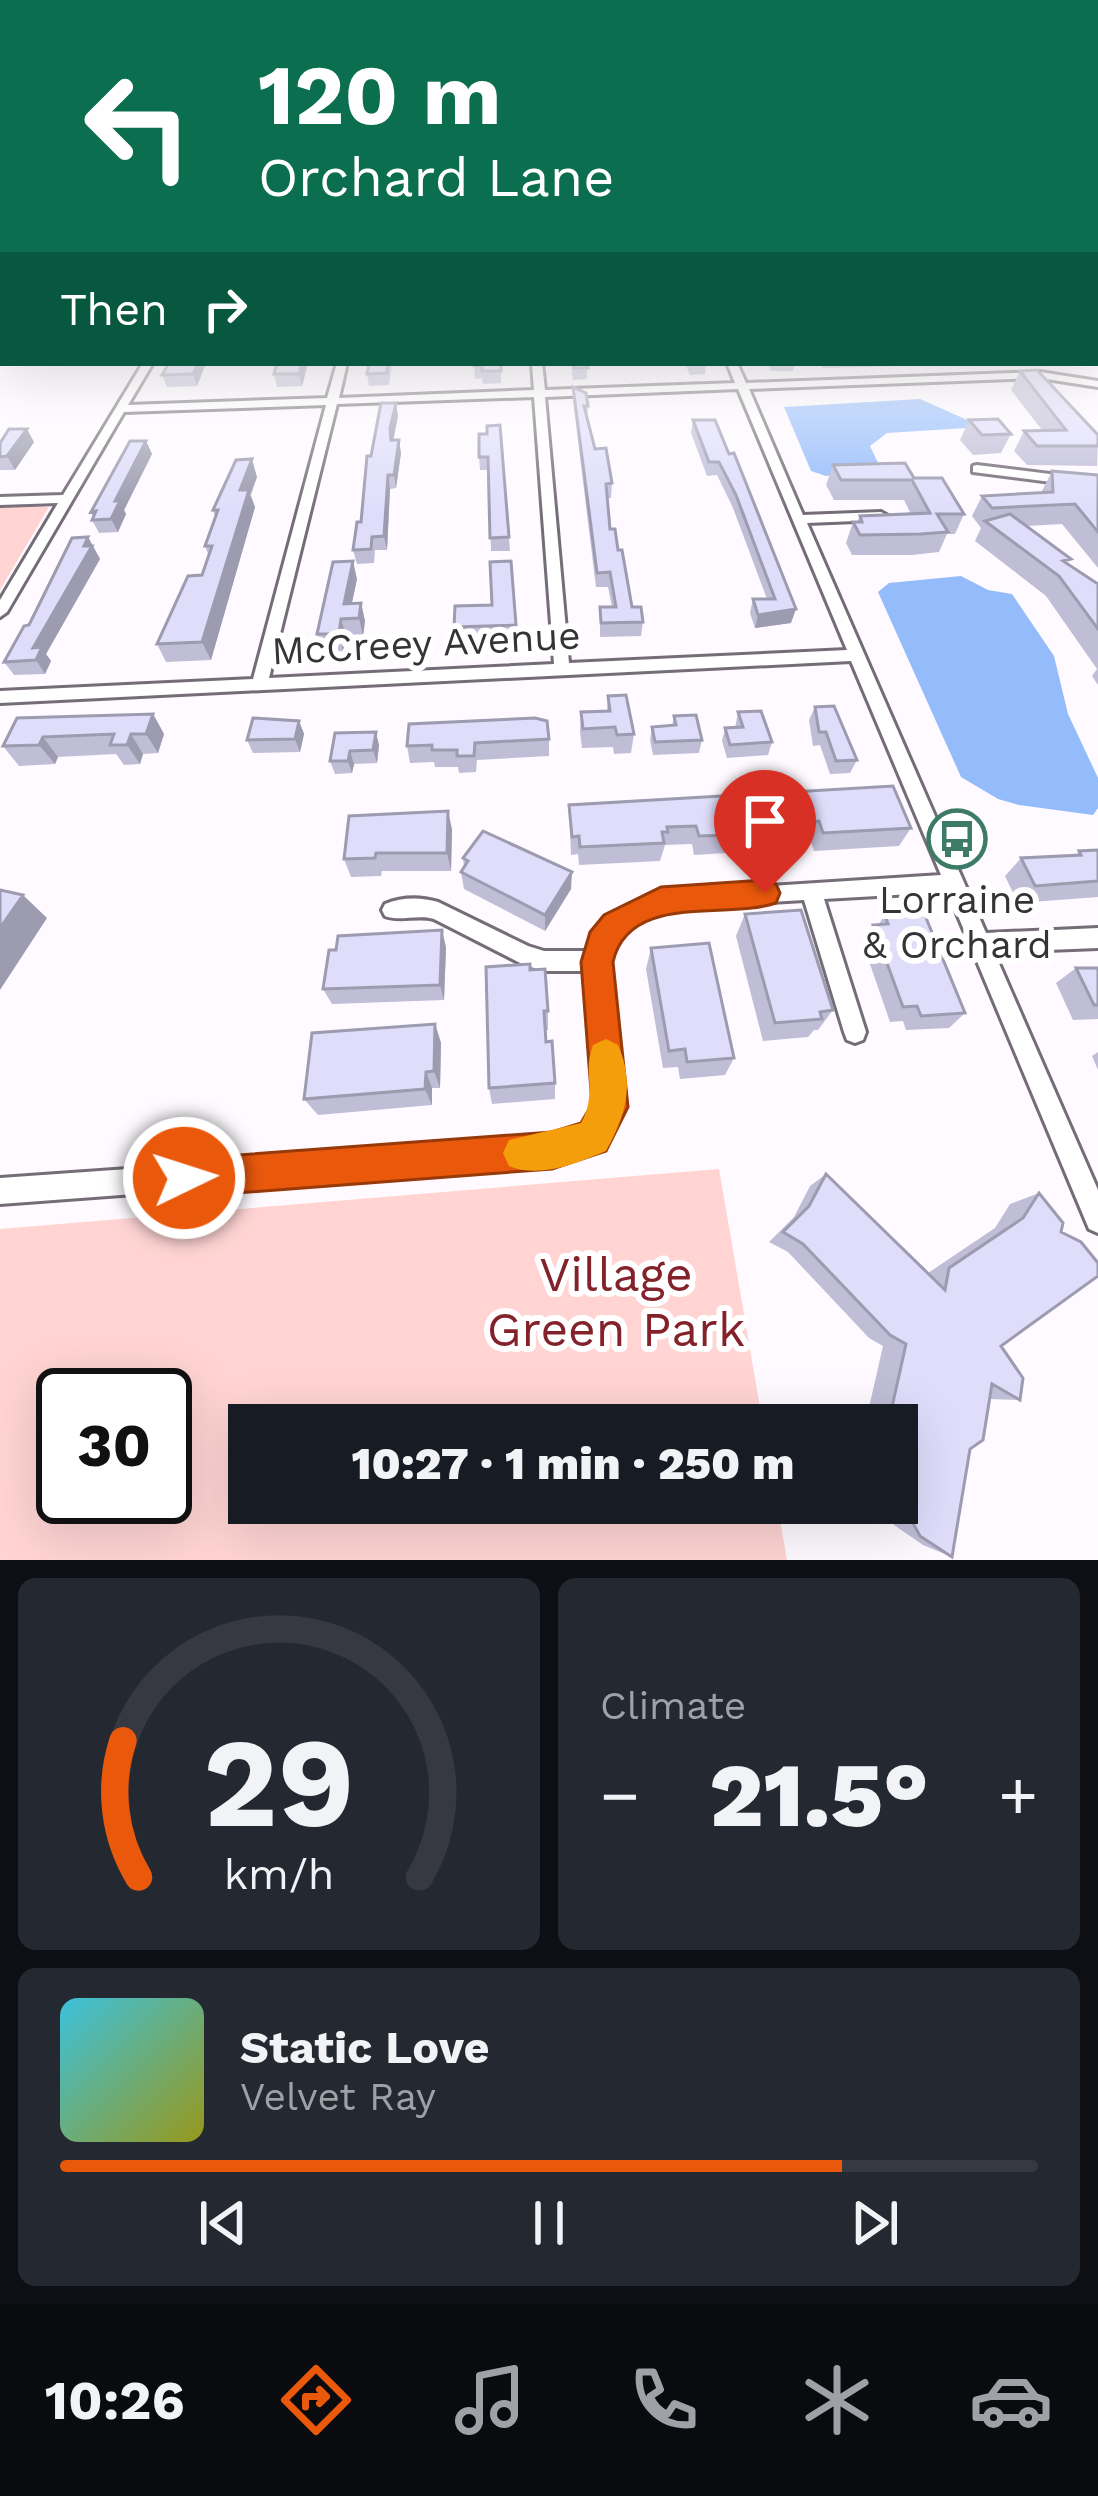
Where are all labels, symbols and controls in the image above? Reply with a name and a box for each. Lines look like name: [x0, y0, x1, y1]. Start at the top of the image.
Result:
text: 120 m: [258, 46, 501, 144]
icon: left: [60, 48, 216, 204]
text: Orchard Lane: [258, 146, 614, 209]
icon: right: [192, 276, 258, 342]
text: Then: [60, 283, 168, 336]
street label: McCreey Avenue: [270, 612, 582, 674]
pin: [714, 770, 816, 893]
icon: arrive: [732, 788, 798, 854]
bus stop icon: Lorraine & Orchard: [926, 808, 988, 870]
place label: Lorraine & Orchard: [862, 877, 1052, 967]
position arrow: [121, 1115, 247, 1241]
park label: Village Green Park: [487, 1246, 745, 1358]
speed limit sign: 30: [36, 1368, 192, 1524]
text: 10:27 · 1 min · 250 m: [352, 1437, 794, 1490]
text: Climate: [600, 1683, 746, 1728]
text: 29: [203, 1710, 355, 1856]
text: 21.5°: [709, 1742, 929, 1848]
text: −: [600, 1757, 640, 1834]
text: +: [998, 1757, 1038, 1834]
text: km/h: [224, 1849, 334, 1899]
text: Static Love: [240, 2021, 490, 2074]
text: Velvet Ray: [240, 2074, 436, 2119]
icon: previous: [190, 2190, 256, 2256]
icon: pause: [516, 2190, 582, 2256]
icon: next: [842, 2190, 908, 2256]
icon: directions: [274, 2358, 358, 2442]
icon: music: [448, 2358, 532, 2442]
icon: phone: [622, 2358, 706, 2442]
icon: climate: [795, 2358, 879, 2442]
icon: car: [969, 2358, 1053, 2442]
text: 10:26: [45, 2369, 185, 2432]

